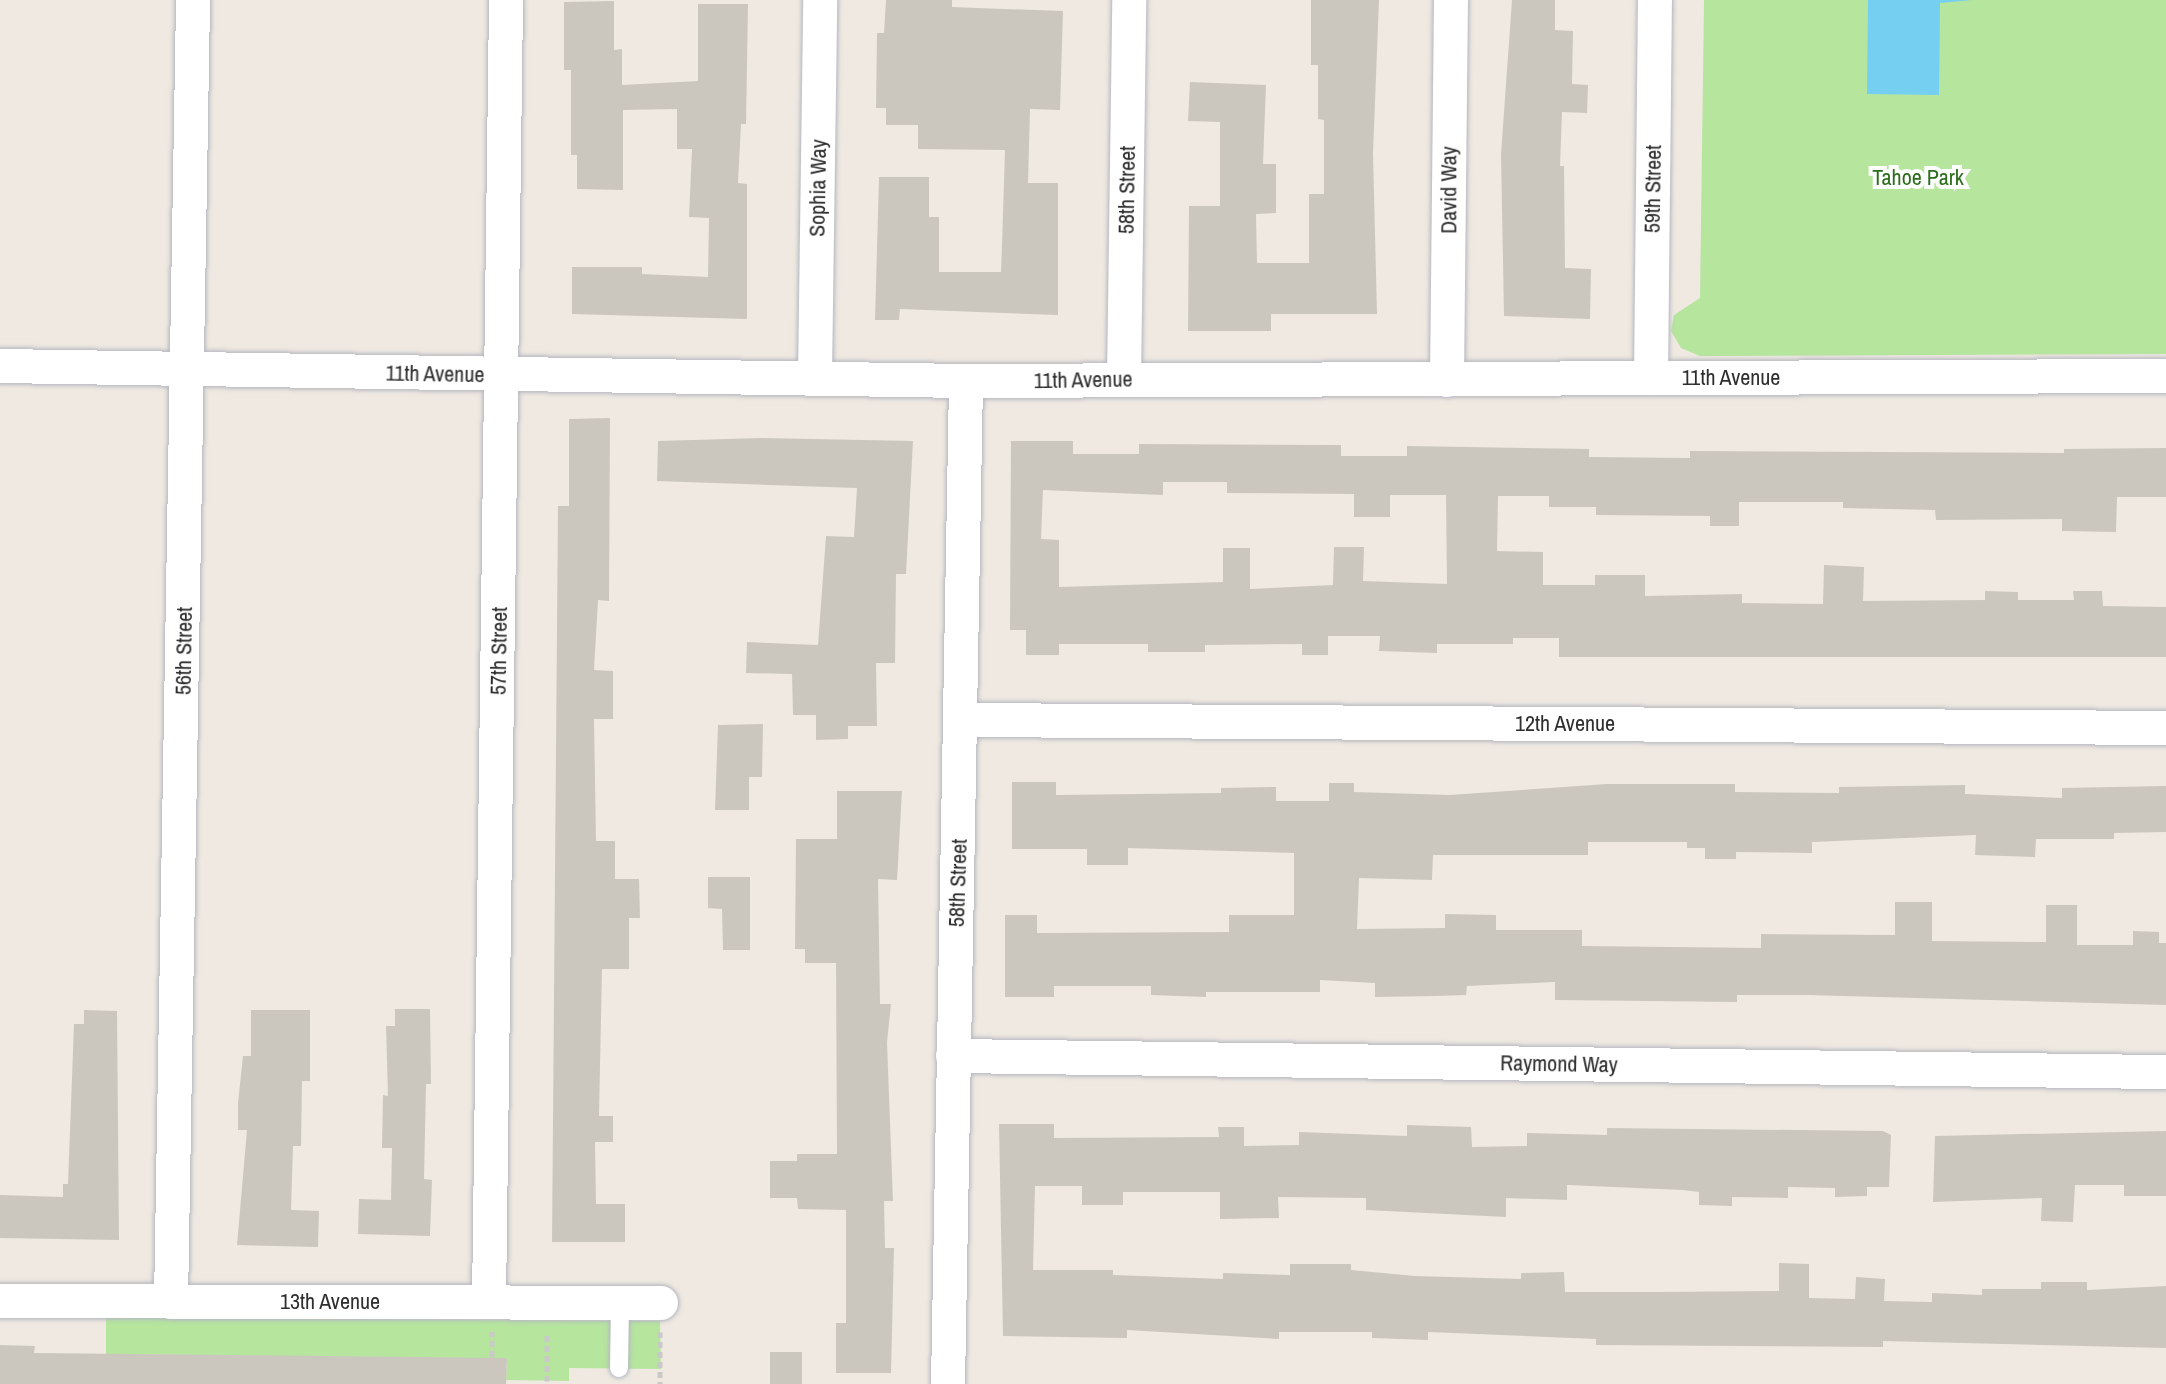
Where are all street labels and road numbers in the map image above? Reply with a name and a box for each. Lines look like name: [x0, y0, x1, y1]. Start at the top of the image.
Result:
street label: Sophia Way: [804, 139, 832, 237]
street label: 59th Street: [1639, 145, 1667, 233]
street label: 58th Street: [1113, 146, 1141, 234]
street label: David Way: [1436, 146, 1462, 234]
street label: 11th Avenue: [385, 360, 485, 388]
street label: 11th Avenue: [1681, 365, 1781, 391]
street label: 11th Avenue: [1033, 366, 1133, 394]
street label: 56th Street: [170, 607, 198, 695]
street label: 57th Street: [485, 607, 513, 695]
street label: 12th Avenue: [1514, 711, 1616, 737]
street label: 58th Street: [943, 838, 973, 928]
street label: Raymond Way: [1500, 1050, 1618, 1078]
street label: 13th Avenue: [279, 1289, 381, 1315]

